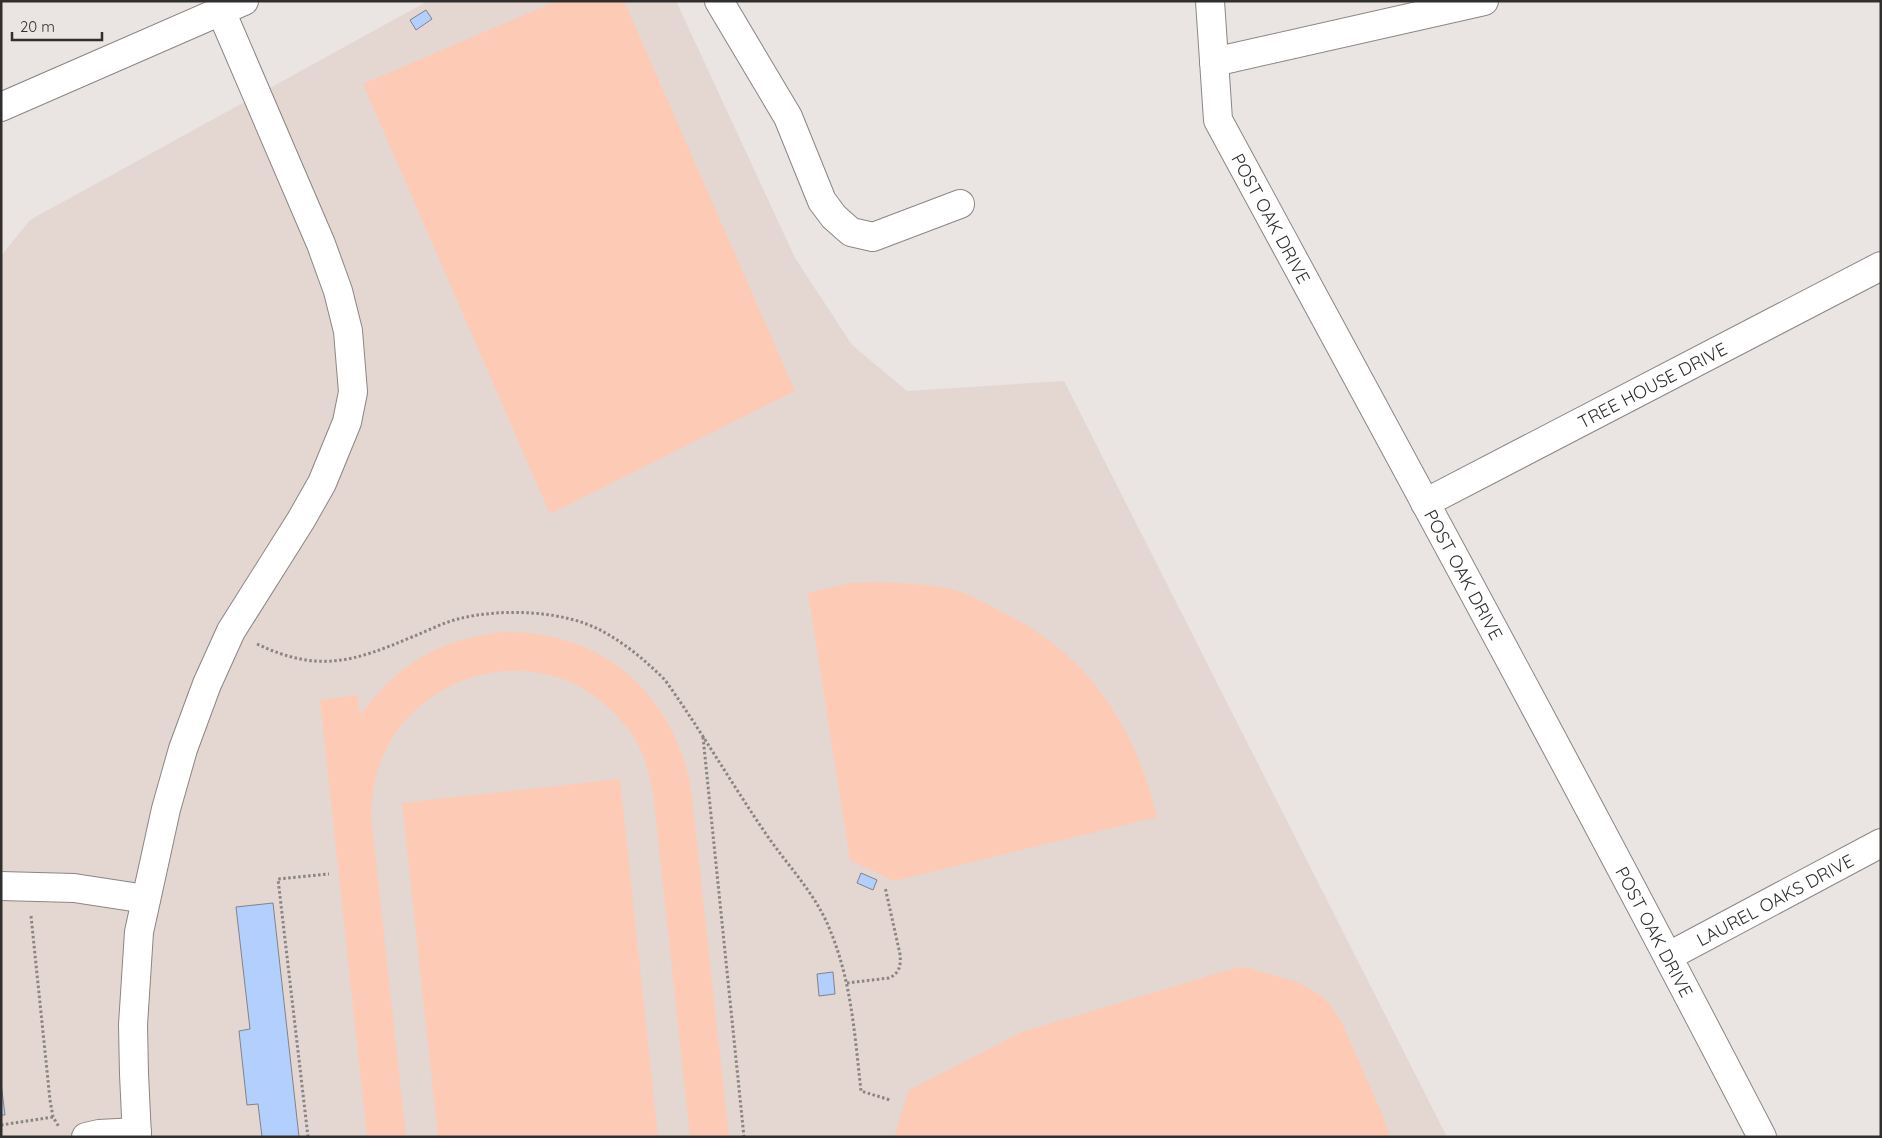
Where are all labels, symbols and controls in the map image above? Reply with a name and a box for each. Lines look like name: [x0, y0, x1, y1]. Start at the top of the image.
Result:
scale bar: [12, 10, 102, 42]
text: 20 m: [20, 17, 55, 36]
street label: POST OAK DRIVE: [1227, 149, 1316, 287]
street label: TREE HOUSE DRIVE: [1574, 337, 1731, 433]
street label: POST OAK DRIVE: [1420, 505, 1508, 644]
street label: LAUREL OAKS DRIVE: [1692, 848, 1857, 951]
street label: POST OAK DRIVE: [1611, 862, 1699, 1001]

